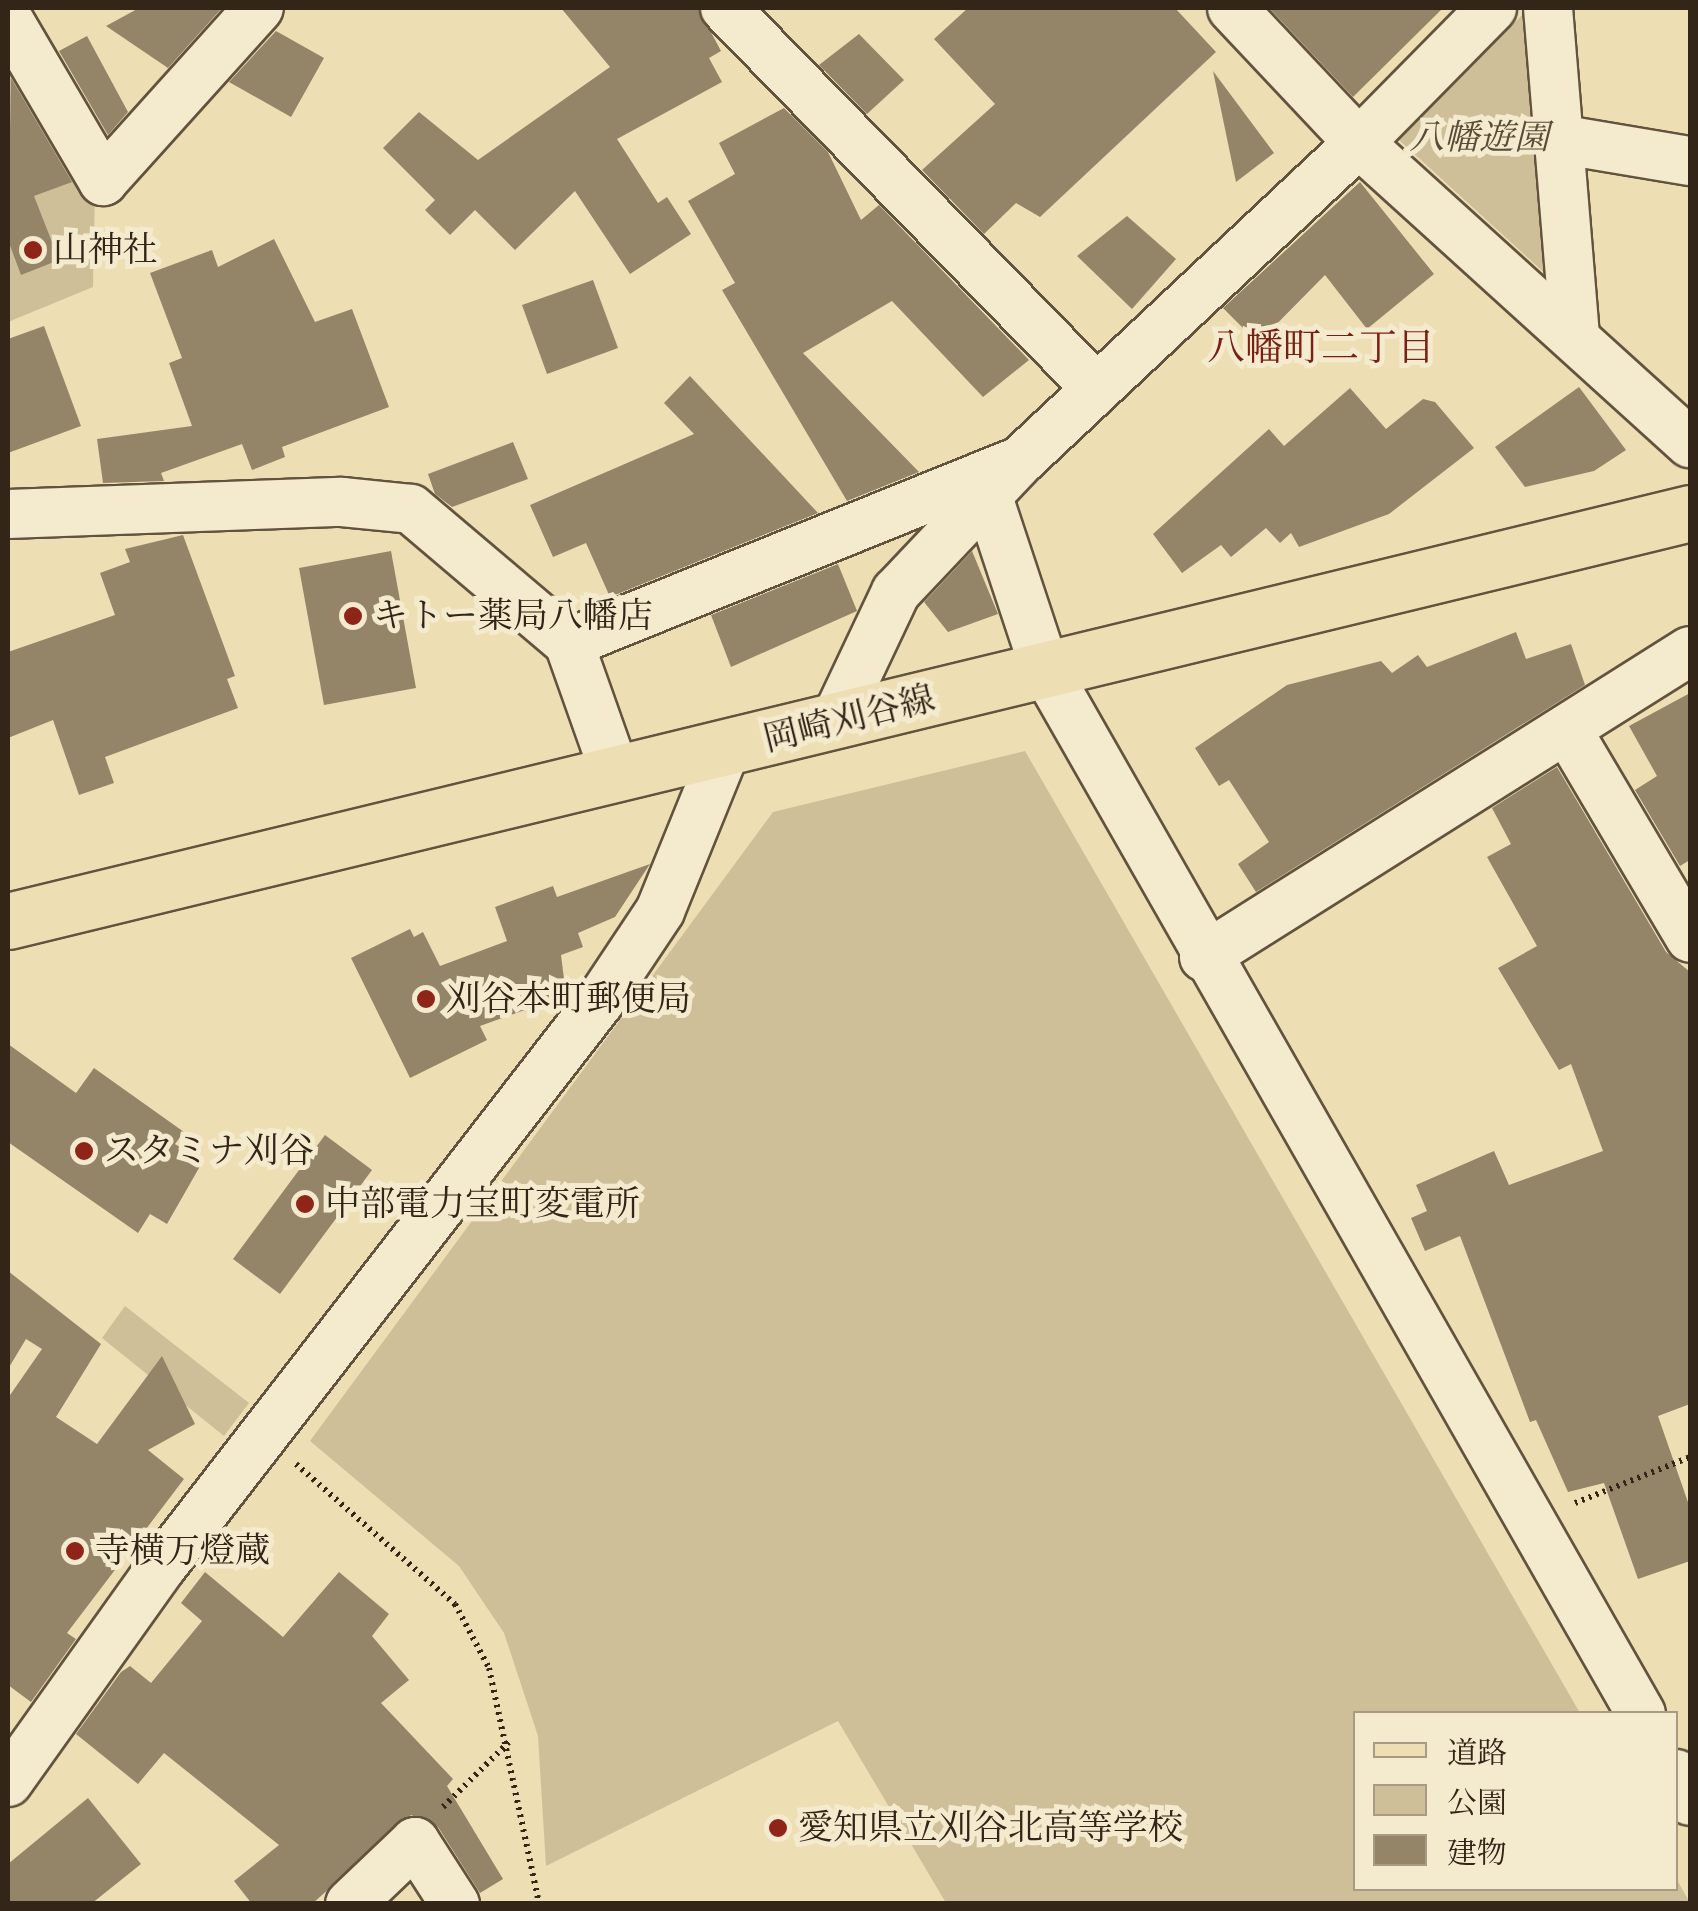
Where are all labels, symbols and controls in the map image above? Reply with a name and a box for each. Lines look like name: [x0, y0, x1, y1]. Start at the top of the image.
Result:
park label: 八幡遊園: [1409, 117, 1549, 159]
place label: 山神社: [53, 229, 158, 271]
marker: 山神社: [22, 239, 44, 261]
district label: 八幡町二丁目: [1207, 325, 1435, 371]
place label: キトー薬局八幡店: [373, 595, 653, 637]
marker: キトー薬局八幡店: [342, 605, 364, 627]
street label: 岡崎刈谷線: [759, 677, 939, 761]
place label: 刈谷本町郵便局: [446, 978, 691, 1020]
marker: 刈谷本町郵便局: [415, 988, 437, 1010]
place label: スタミナ刈谷: [104, 1130, 314, 1172]
marker: スタミナ刈谷: [73, 1140, 95, 1162]
place label: 中部電力宝町変電所: [325, 1183, 640, 1225]
marker: 中部電力宝町変電所: [294, 1193, 316, 1215]
place label: 寺横万燈蔵: [95, 1530, 270, 1572]
marker: 寺横万燈蔵: [64, 1540, 86, 1562]
legend: [1353, 1711, 1678, 1891]
text: 道路: [1447, 1736, 1507, 1771]
text: 公園: [1447, 1786, 1507, 1821]
place label: 愛知県立刈谷北高等学校: [798, 1807, 1183, 1849]
marker: 愛知県立刈谷北高等学校: [767, 1817, 789, 1839]
text: 建物: [1447, 1836, 1507, 1871]

